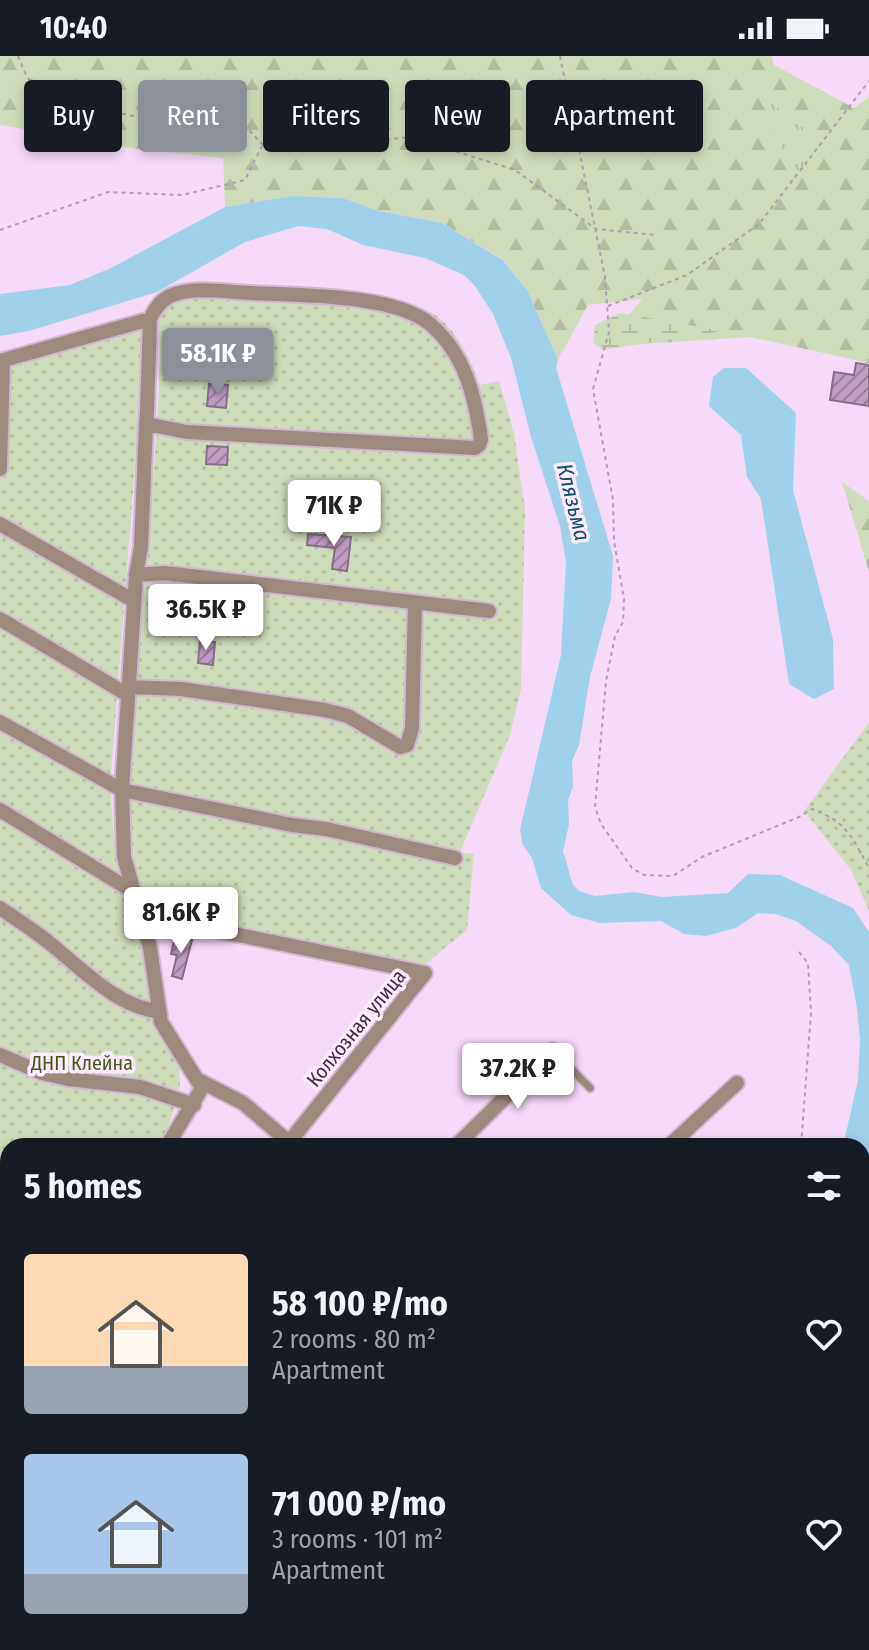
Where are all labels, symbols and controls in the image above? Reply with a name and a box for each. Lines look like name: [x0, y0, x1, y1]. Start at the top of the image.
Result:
text: 10:40: [40, 10, 108, 46]
chip: Buy: [24, 80, 122, 152]
chip: Rent: [138, 80, 247, 152]
chip: Filters: [263, 80, 389, 152]
chip: New: [405, 80, 510, 152]
chip: Apartment: [526, 80, 703, 152]
pin: 58.1K ₽: [144, 328, 292, 396]
text: 58.1K ₽: [180, 338, 256, 369]
water label: Клязьма: [551, 461, 596, 544]
pin: 71K ₽: [278, 480, 390, 548]
text: 71K ₽: [306, 490, 362, 521]
pin: 36.5K ₽: [132, 584, 280, 652]
text: 36.5K ₽: [166, 594, 246, 625]
pin: 81.6K ₽: [107, 887, 255, 955]
text: 81.6K ₽: [142, 897, 220, 928]
street label: Колхозная улица: [301, 965, 411, 1091]
pin: 37.2K ₽: [444, 1043, 592, 1111]
park label: ДНП Клейна: [30, 1051, 133, 1075]
text: 37.2K ₽: [480, 1053, 556, 1084]
icon: filters: [802, 1164, 846, 1208]
text: 5 homes: [24, 1166, 142, 1207]
text: 58 100 ₽/mo: [272, 1283, 448, 1324]
icon: home: [88, 1286, 184, 1382]
icon: heart: [802, 1312, 846, 1356]
text: 2 rooms · 80 m²: [272, 1324, 436, 1355]
text: Apartment: [272, 1355, 385, 1386]
text: 71 000 ₽/mo: [272, 1483, 446, 1524]
icon: home: [88, 1486, 184, 1582]
icon: heart: [802, 1512, 846, 1556]
text: 3 rooms · 101 m²: [272, 1524, 443, 1555]
text: Apartment: [272, 1555, 385, 1586]

